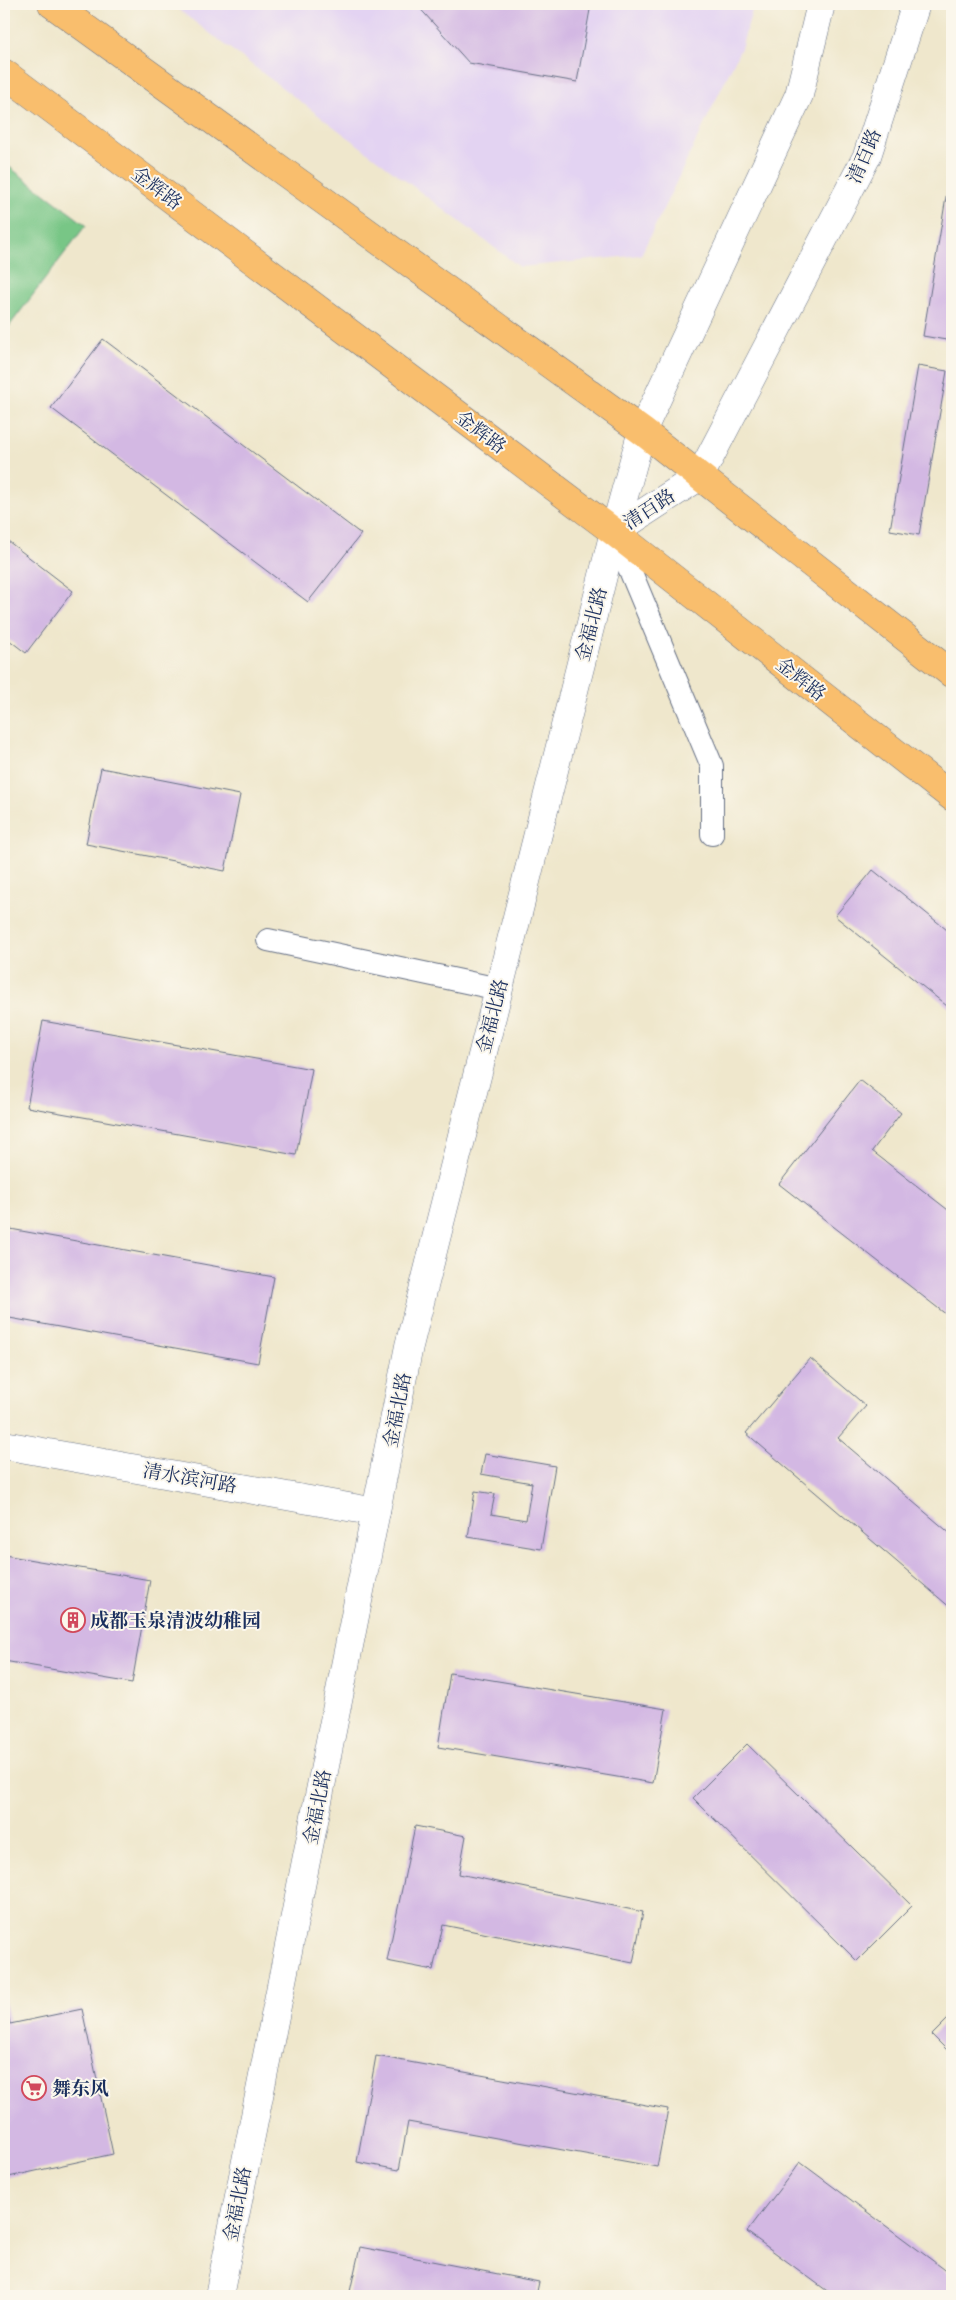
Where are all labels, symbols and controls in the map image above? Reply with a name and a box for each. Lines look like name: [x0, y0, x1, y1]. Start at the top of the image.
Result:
street label: 清百路: [841, 125, 887, 187]
street label: 金辉路: [127, 161, 187, 215]
street label: 金辉路: [451, 405, 511, 459]
street label: 清百路: [618, 483, 680, 535]
street label: 金福北路: [570, 584, 612, 664]
street label: 金辉路: [771, 652, 831, 706]
street label: 金福北路: [471, 976, 513, 1056]
street label: 金福北路: [377, 1370, 417, 1450]
street label: 清水滨河路: [141, 1457, 239, 1499]
building icon: 成都玉泉清波幼稚园: [60, 1607, 86, 1633]
place label: 成都玉泉清波幼稚园: [90, 1608, 261, 1633]
street label: 金福北路: [297, 1767, 337, 1847]
supermarket icon: 舞东风: [21, 2075, 47, 2101]
place label: 舞东风: [52, 2076, 109, 2101]
street label: 金福北路: [217, 2164, 257, 2244]

